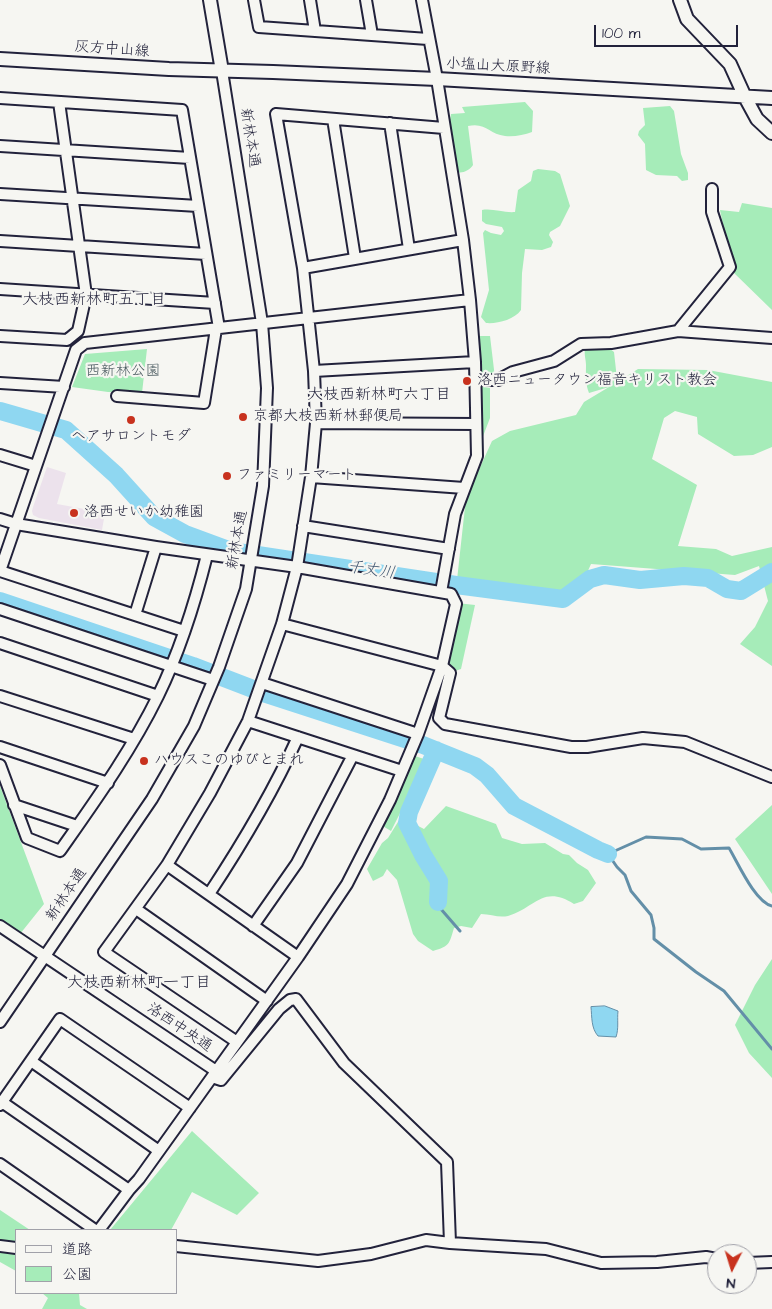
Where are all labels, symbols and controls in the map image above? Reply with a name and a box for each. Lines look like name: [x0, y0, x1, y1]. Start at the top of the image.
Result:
scale bar: [597, 15, 741, 47]
text: 100 m: [602, 23, 641, 44]
street label: 灰方中山線: [74, 38, 150, 62]
street label: 小塩山大原野線: [445, 55, 551, 79]
street label: 新林本通: [235, 107, 263, 169]
district label: 大枝西新林町五丁目: [22, 291, 166, 311]
park label: 西新林公園: [86, 363, 160, 381]
place label: 洛西ニュータウン福音キリスト教会: [477, 372, 717, 390]
marker: 洛西ニュータウン福音キリスト教会: [461, 375, 473, 387]
district label: 大枝西新林町六丁目: [307, 386, 451, 406]
place label: 京都大枝西新林郵便局: [253, 408, 403, 426]
marker: 京都大枝西新林郵便局: [237, 411, 249, 423]
marker: ヘアサロントモダ: [125, 414, 137, 426]
place label: ヘアサロントモダ: [71, 428, 191, 446]
place label: ファミリーマート: [237, 467, 357, 485]
marker: ファミリーマート: [221, 470, 233, 482]
place label: 洛西せいか幼稚園: [84, 504, 204, 522]
marker: 洛西せいか幼稚園: [68, 507, 80, 519]
street label: 新林本通: [224, 509, 252, 571]
water label: 千丈川: [346, 558, 396, 584]
place label: ハウスこのゆびとまれ: [154, 752, 304, 770]
marker: ハウスこのゆびとまれ: [138, 755, 150, 767]
street label: 新林本通: [43, 865, 91, 925]
district label: 大枝西新林町一丁目: [67, 974, 211, 994]
street label: 洛西中央通: [143, 1000, 215, 1056]
legend: [15, 1229, 178, 1294]
text: 道路: [62, 1239, 92, 1260]
north arrow: [707, 1244, 757, 1294]
text: 公園: [62, 1264, 92, 1285]
text: N: [726, 1273, 736, 1293]

